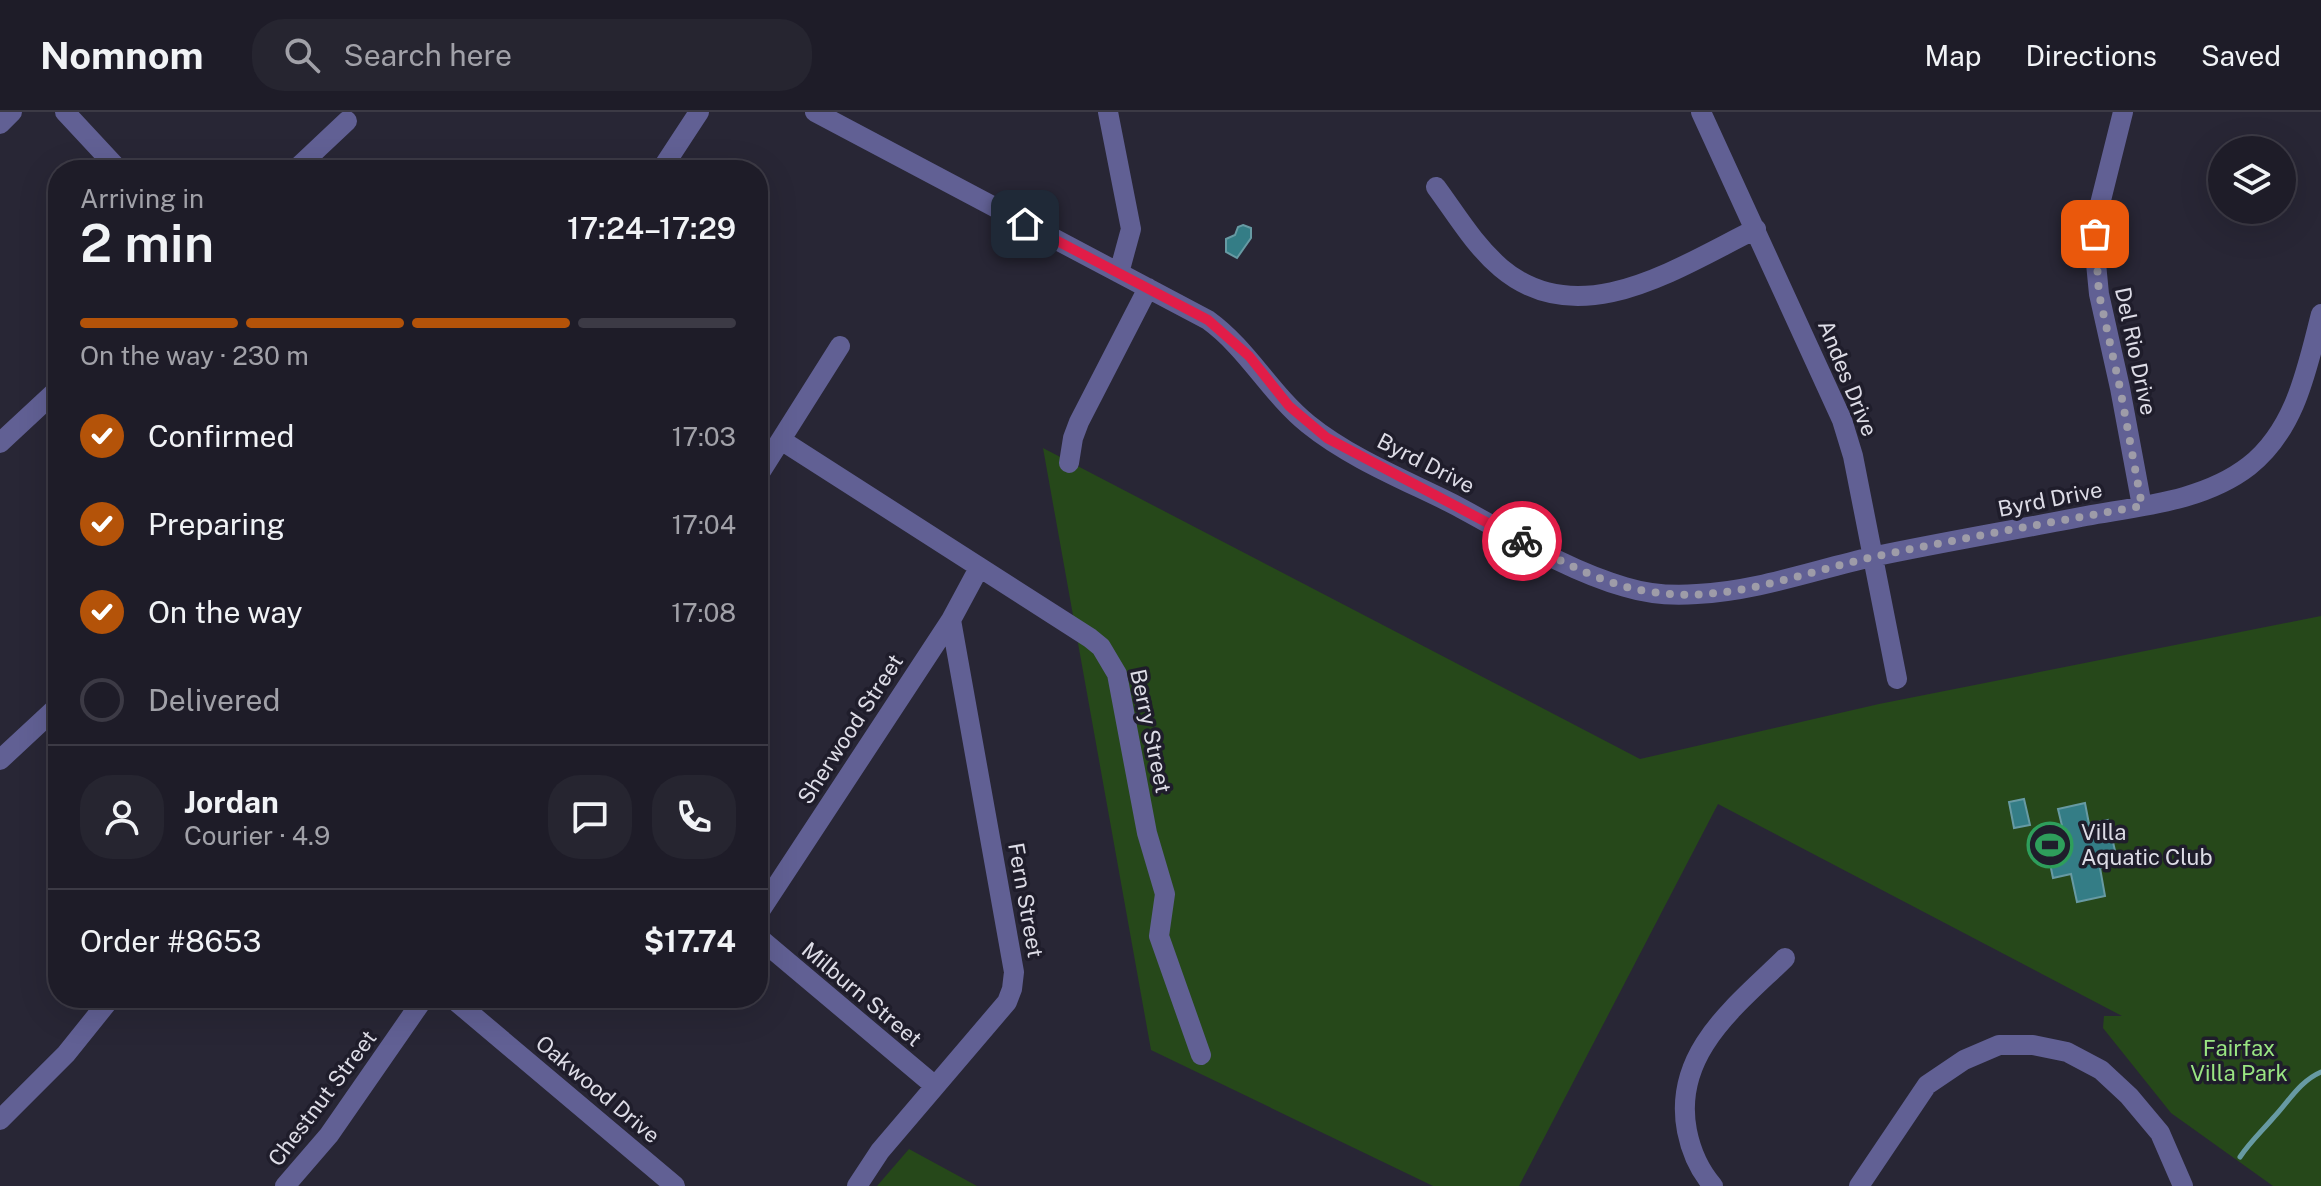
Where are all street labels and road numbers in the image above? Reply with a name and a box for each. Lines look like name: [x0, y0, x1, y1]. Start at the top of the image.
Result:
street label: Del Rio Drive: [2110, 285, 2162, 417]
street label: Andes Drive: [1813, 316, 1883, 440]
street label: Byrd Drive: [1373, 427, 1479, 499]
street label: Byrd Drive: [1996, 476, 2104, 522]
street label: Sherwood Street: [792, 649, 908, 809]
street label: Berry Street: [1125, 667, 1177, 795]
street label: Fern Street: [1003, 841, 1049, 959]
street label: Milburn Street: [797, 936, 927, 1052]
street label: Chestnut Street: [262, 1025, 382, 1171]
street label: Oakwood Drive: [531, 1030, 665, 1148]

